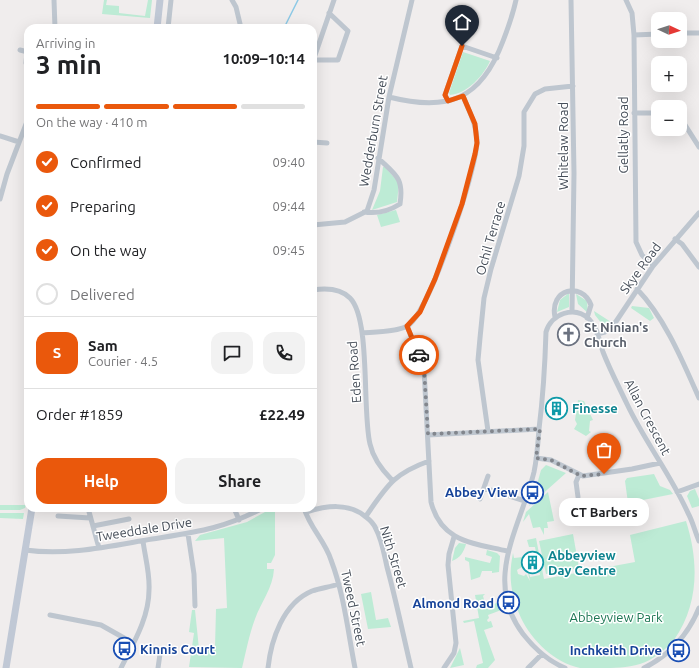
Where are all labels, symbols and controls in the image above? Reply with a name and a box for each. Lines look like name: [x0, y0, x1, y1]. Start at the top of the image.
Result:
pin: [445, 5, 479, 46]
icon: home: [451, 11, 473, 33]
north arrow: [651, 12, 687, 48]
map controls: [651, 12, 687, 136]
text: Arriving in: [36, 36, 95, 50]
text: 3 min: [36, 50, 102, 79]
text: 10:09–10:14: [222, 50, 305, 67]
button: +: [651, 56, 687, 92]
street label: Wedderburn Street: [356, 74, 390, 188]
street label: Gellatly Road: [616, 96, 630, 174]
button: −: [651, 100, 687, 136]
street label: Whitelaw Road: [556, 102, 570, 190]
text: On the way · 410 m: [36, 115, 148, 129]
icon: check: [36, 151, 58, 173]
text: Confirmed: [70, 154, 142, 171]
text: 09:40: [272, 155, 305, 169]
icon: check: [36, 195, 58, 217]
text: Preparing: [70, 198, 136, 215]
text: 09:44: [272, 199, 305, 213]
street label: Ochil Terrace: [473, 199, 507, 277]
icon: check: [36, 239, 58, 261]
street label: Skye Road: [617, 240, 663, 296]
text: On the way: [70, 242, 146, 259]
text: 09:45: [272, 243, 305, 257]
text: Delivered: [70, 286, 135, 303]
place label: St Ninian's Church: [584, 320, 648, 349]
church icon: St Ninian's Church: [556, 321, 582, 347]
button: chat: [211, 332, 253, 374]
button: phone: [263, 332, 305, 374]
courier: [399, 335, 439, 375]
text: Sam: [88, 337, 118, 354]
street label: Eden Road: [345, 340, 363, 404]
text: S: [53, 344, 61, 361]
icon: car: [408, 344, 430, 366]
text: Courier · 4.5: [88, 354, 158, 368]
street label: Allan Crescent: [622, 377, 674, 457]
building icon: Finesse: [544, 395, 570, 421]
place label: Finesse: [572, 401, 618, 415]
text: Order #1859: [36, 406, 123, 423]
text: £22.49: [259, 406, 305, 423]
pin: [587, 433, 621, 474]
icon: bag: [593, 439, 615, 461]
button: Help: [36, 458, 167, 504]
button: Share: [175, 458, 305, 504]
bus stop icon: Abbey View: [520, 479, 546, 505]
place label: Abbey View: [445, 485, 518, 499]
callout: CT Barbers: [559, 498, 649, 526]
text: CT Barbers: [570, 505, 638, 519]
street label: Tweeddale Drive: [95, 515, 193, 543]
street label: Nith Street: [378, 524, 410, 590]
place label: Abbeyview Day Centre: [548, 548, 616, 577]
building icon: Abbeyview Day Centre: [519, 549, 545, 575]
street label: Tweed Street: [339, 569, 369, 647]
bus stop icon: Almond Road: [496, 590, 522, 616]
place label: Almond Road: [412, 596, 494, 610]
park label: Abbeyview Park: [570, 610, 663, 624]
bus stop icon: Kinnis Court: [111, 636, 137, 662]
bus stop icon: Inchkeith Drive: [665, 637, 691, 663]
place label: Kinnis Court: [140, 642, 215, 656]
place label: Inchkeith Drive: [570, 643, 662, 657]

